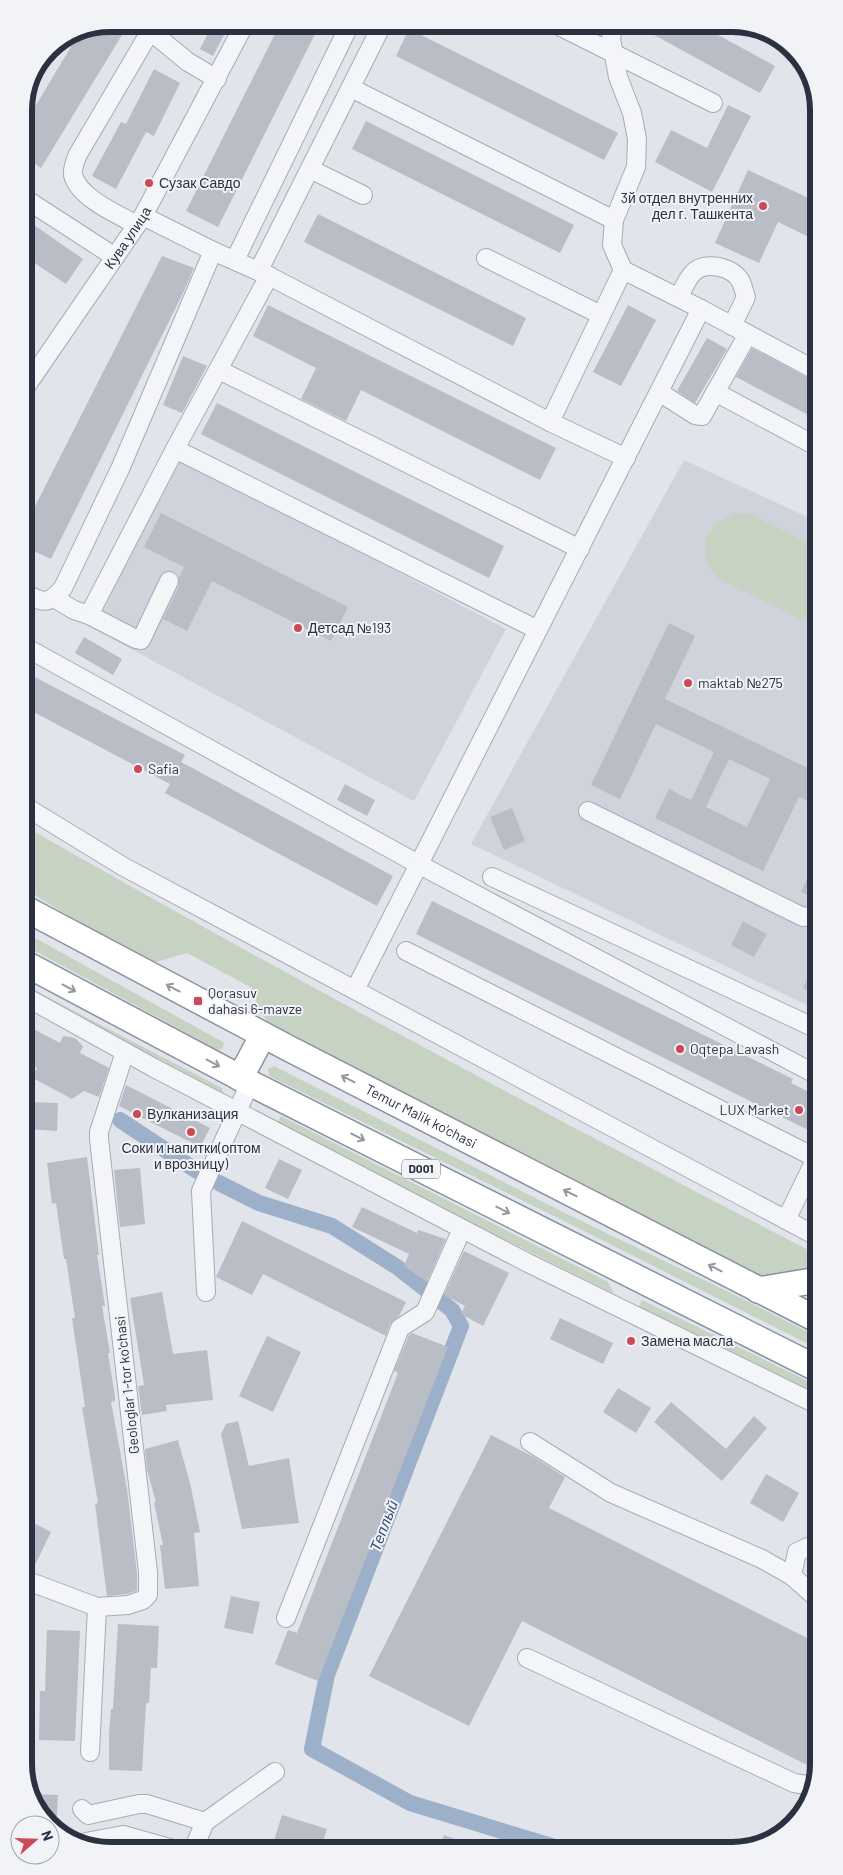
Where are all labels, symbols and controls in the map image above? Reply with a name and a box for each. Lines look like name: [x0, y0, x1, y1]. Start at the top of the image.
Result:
place label: Сузак Савдо: [159, 174, 241, 191]
marker: Сузак Савдо: [143, 177, 155, 189]
place label: 3й отдел внутренних дел г. Ташкента: [621, 189, 753, 222]
marker: 3й отдел внутренних дел г. Ташкента: [757, 200, 769, 212]
street label: Кува улица: [100, 203, 154, 272]
place label: Детсад №193: [308, 619, 391, 636]
marker: Детсад №193: [292, 622, 304, 634]
place label: maktab №275: [698, 674, 783, 691]
marker: maktab №275: [682, 677, 694, 689]
place label: Safia: [148, 760, 179, 777]
marker: Safia: [132, 763, 144, 775]
one-way arrow: [61, 983, 76, 993]
one-way arrow: [166, 983, 181, 992]
place label: Qorasuv dahasi 6-mavze: [208, 984, 302, 1017]
marker: Qorasuv dahasi 6-mavze: [192, 995, 204, 1007]
place label: Oqtepa Lavash: [690, 1040, 779, 1057]
marker: Oqtepa Lavash: [674, 1043, 686, 1055]
one-way arrow: [205, 1059, 220, 1068]
one-way arrow: [341, 1074, 356, 1083]
street label: Temur Malik ko'chasi: [363, 1080, 480, 1151]
place label: LUX Market: [719, 1101, 789, 1118]
marker: LUX Market: [793, 1104, 805, 1116]
place label: Вулканизация: [147, 1105, 238, 1122]
marker: Вулканизация: [131, 1108, 143, 1120]
marker: Соки и напитки(оптом и врозницу): [185, 1126, 197, 1138]
one-way arrow: [350, 1132, 365, 1142]
place label: Соки и напитки(оптом и врозницу): [121, 1139, 261, 1172]
road number: D001: [402, 1160, 440, 1178]
one-way arrow: [563, 1188, 578, 1198]
one-way arrow: [495, 1206, 510, 1215]
one-way arrow: [708, 1263, 723, 1272]
street label: Geologlar 1-tor ko'chasi: [111, 1315, 142, 1455]
place label: Замена масла: [641, 1332, 734, 1349]
marker: Замена масла: [625, 1335, 637, 1347]
water label: Теплый: [365, 1497, 401, 1554]
north arrow: [10, 1815, 60, 1865]
text: N: [38, 1828, 57, 1843]

